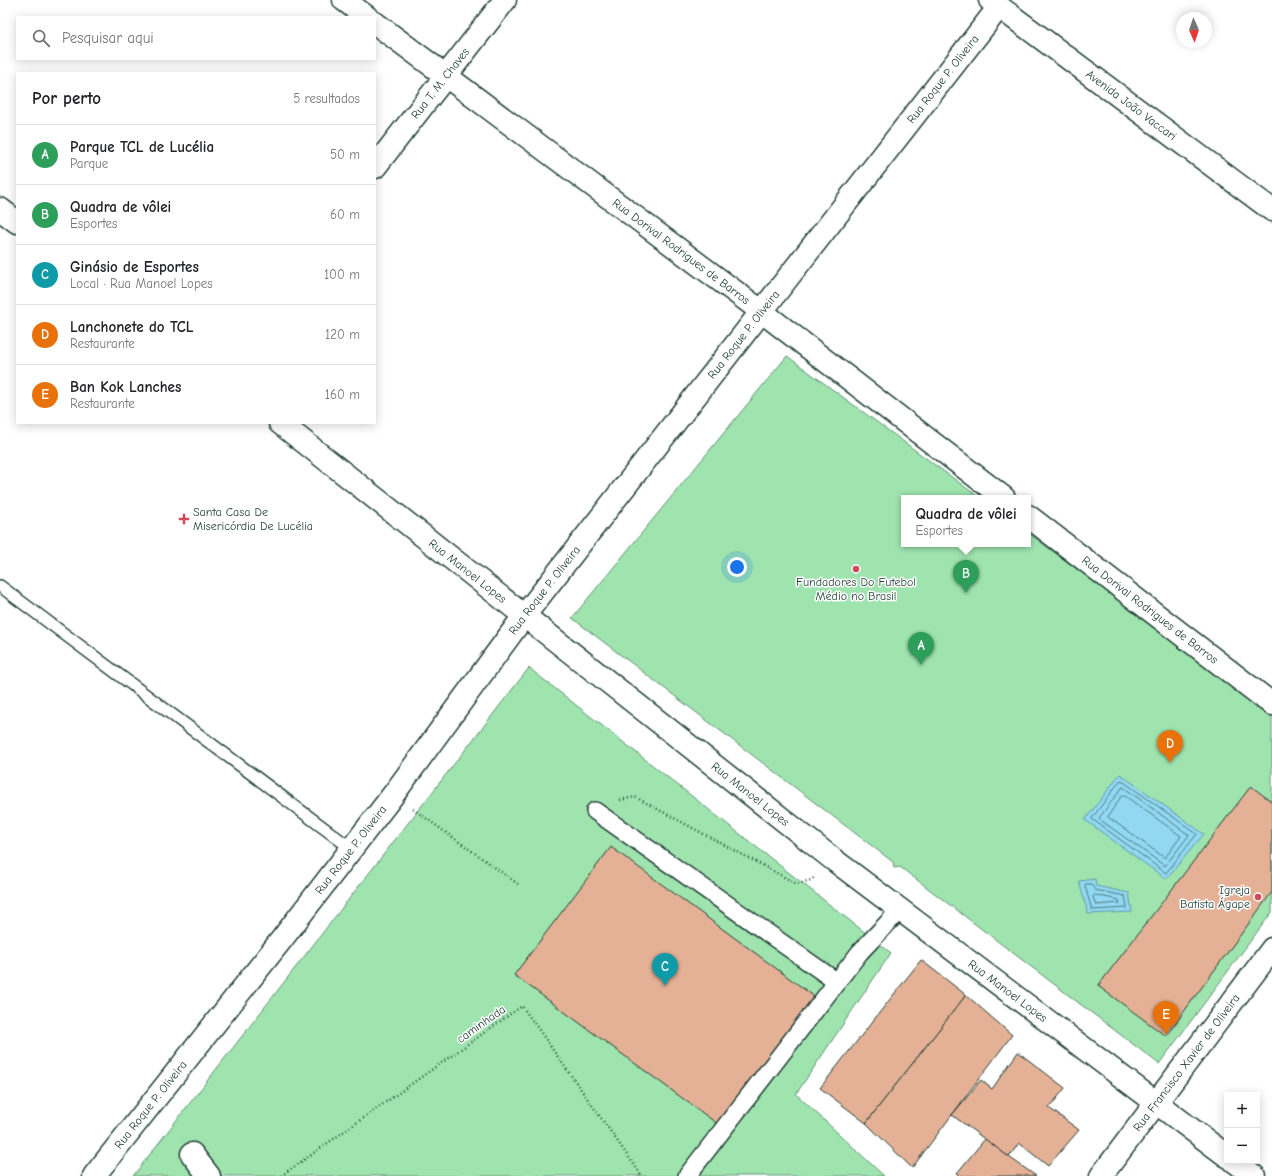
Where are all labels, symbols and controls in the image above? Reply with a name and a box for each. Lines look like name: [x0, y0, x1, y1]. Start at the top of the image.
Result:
north arrow: [1176, 12, 1212, 48]
search box: [16, 16, 376, 60]
icon: search: [30, 27, 52, 49]
text: Pesquisar aqui: [62, 29, 154, 47]
street label: Rua Roque P. Oliveira: [904, 32, 982, 126]
street label: Rua T. M. Chaves: [408, 45, 472, 122]
street label: Avenida João Vaccari: [1083, 67, 1179, 143]
text: Por perto: [32, 89, 101, 108]
text: 5 resultados: [293, 91, 360, 106]
text: Parque TCL de Lucélia: [70, 138, 214, 156]
text: A: [41, 147, 49, 162]
text: 50 m: [330, 147, 360, 162]
text: Parque: [70, 156, 108, 171]
street label: Rua Dorival Rodrigues de Barros: [610, 196, 753, 307]
text: Quadra de vôlei: [70, 198, 171, 216]
text: B: [41, 207, 49, 222]
text: 60 m: [330, 207, 360, 222]
text: Esportes: [70, 216, 117, 231]
text: Ginásio de Esportes: [70, 258, 199, 276]
text: C: [41, 267, 49, 282]
text: 100 m: [324, 267, 360, 282]
text: Local · Rua Manoel Lopes: [70, 276, 213, 291]
street label: Rua Roque P. Oliveira: [705, 288, 782, 382]
text: Lanchonete do TCL: [70, 318, 194, 336]
text: D: [41, 327, 49, 342]
text: 120 m: [325, 327, 360, 342]
text: Restaurante: [70, 336, 135, 351]
text: Ban Kok Lanches: [70, 378, 181, 396]
text: E: [41, 387, 49, 402]
text: 160 m: [325, 387, 360, 402]
text: Restaurante: [70, 396, 135, 411]
popup: [901, 495, 1031, 547]
place label: Santa Casa De Misericórdia De Lucélia: [193, 505, 313, 533]
text: Quadra de vôlei: [915, 505, 1017, 523]
marker: Santa Casa De Misericórdia De Lucélia: [178, 513, 190, 525]
text: Esportes: [915, 523, 963, 538]
street label: Rua Manoel Lopes: [426, 536, 509, 606]
street label: Rua Roque P. Oliveira: [506, 543, 583, 637]
street label: Rua Dorival Rodrigues de Barros: [1079, 553, 1221, 667]
your location: [727, 557, 747, 577]
pin: B: [953, 560, 979, 593]
marker: Fundadores Do Futebol Médio no Brasil: [851, 564, 861, 574]
place label: Fundadores Do Futebol Médio no Brasil: [796, 575, 916, 603]
pin: A: [908, 632, 934, 665]
pin: D: [1157, 730, 1183, 763]
street label: Rua Manoel Lopes: [709, 759, 792, 829]
street label: Rua Roque P. Oliveira: [312, 803, 389, 897]
place label: Igreja Batista Ágape: [1180, 883, 1250, 911]
marker: Igreja Batista Ágape: [1253, 892, 1263, 902]
pin: C: [652, 953, 678, 986]
street label: Rua Manoel Lopes: [965, 957, 1050, 1025]
street label: Rua Francisco Xavier de Oliveira: [1130, 991, 1243, 1134]
pin: E: [1153, 1001, 1179, 1034]
street label: caminhada: [454, 1002, 508, 1046]
street label: Rua Roque P. Oliveira: [111, 1058, 190, 1152]
map controls: [1224, 1092, 1260, 1164]
button: +: [1224, 1092, 1260, 1128]
button: −: [1224, 1128, 1260, 1164]

